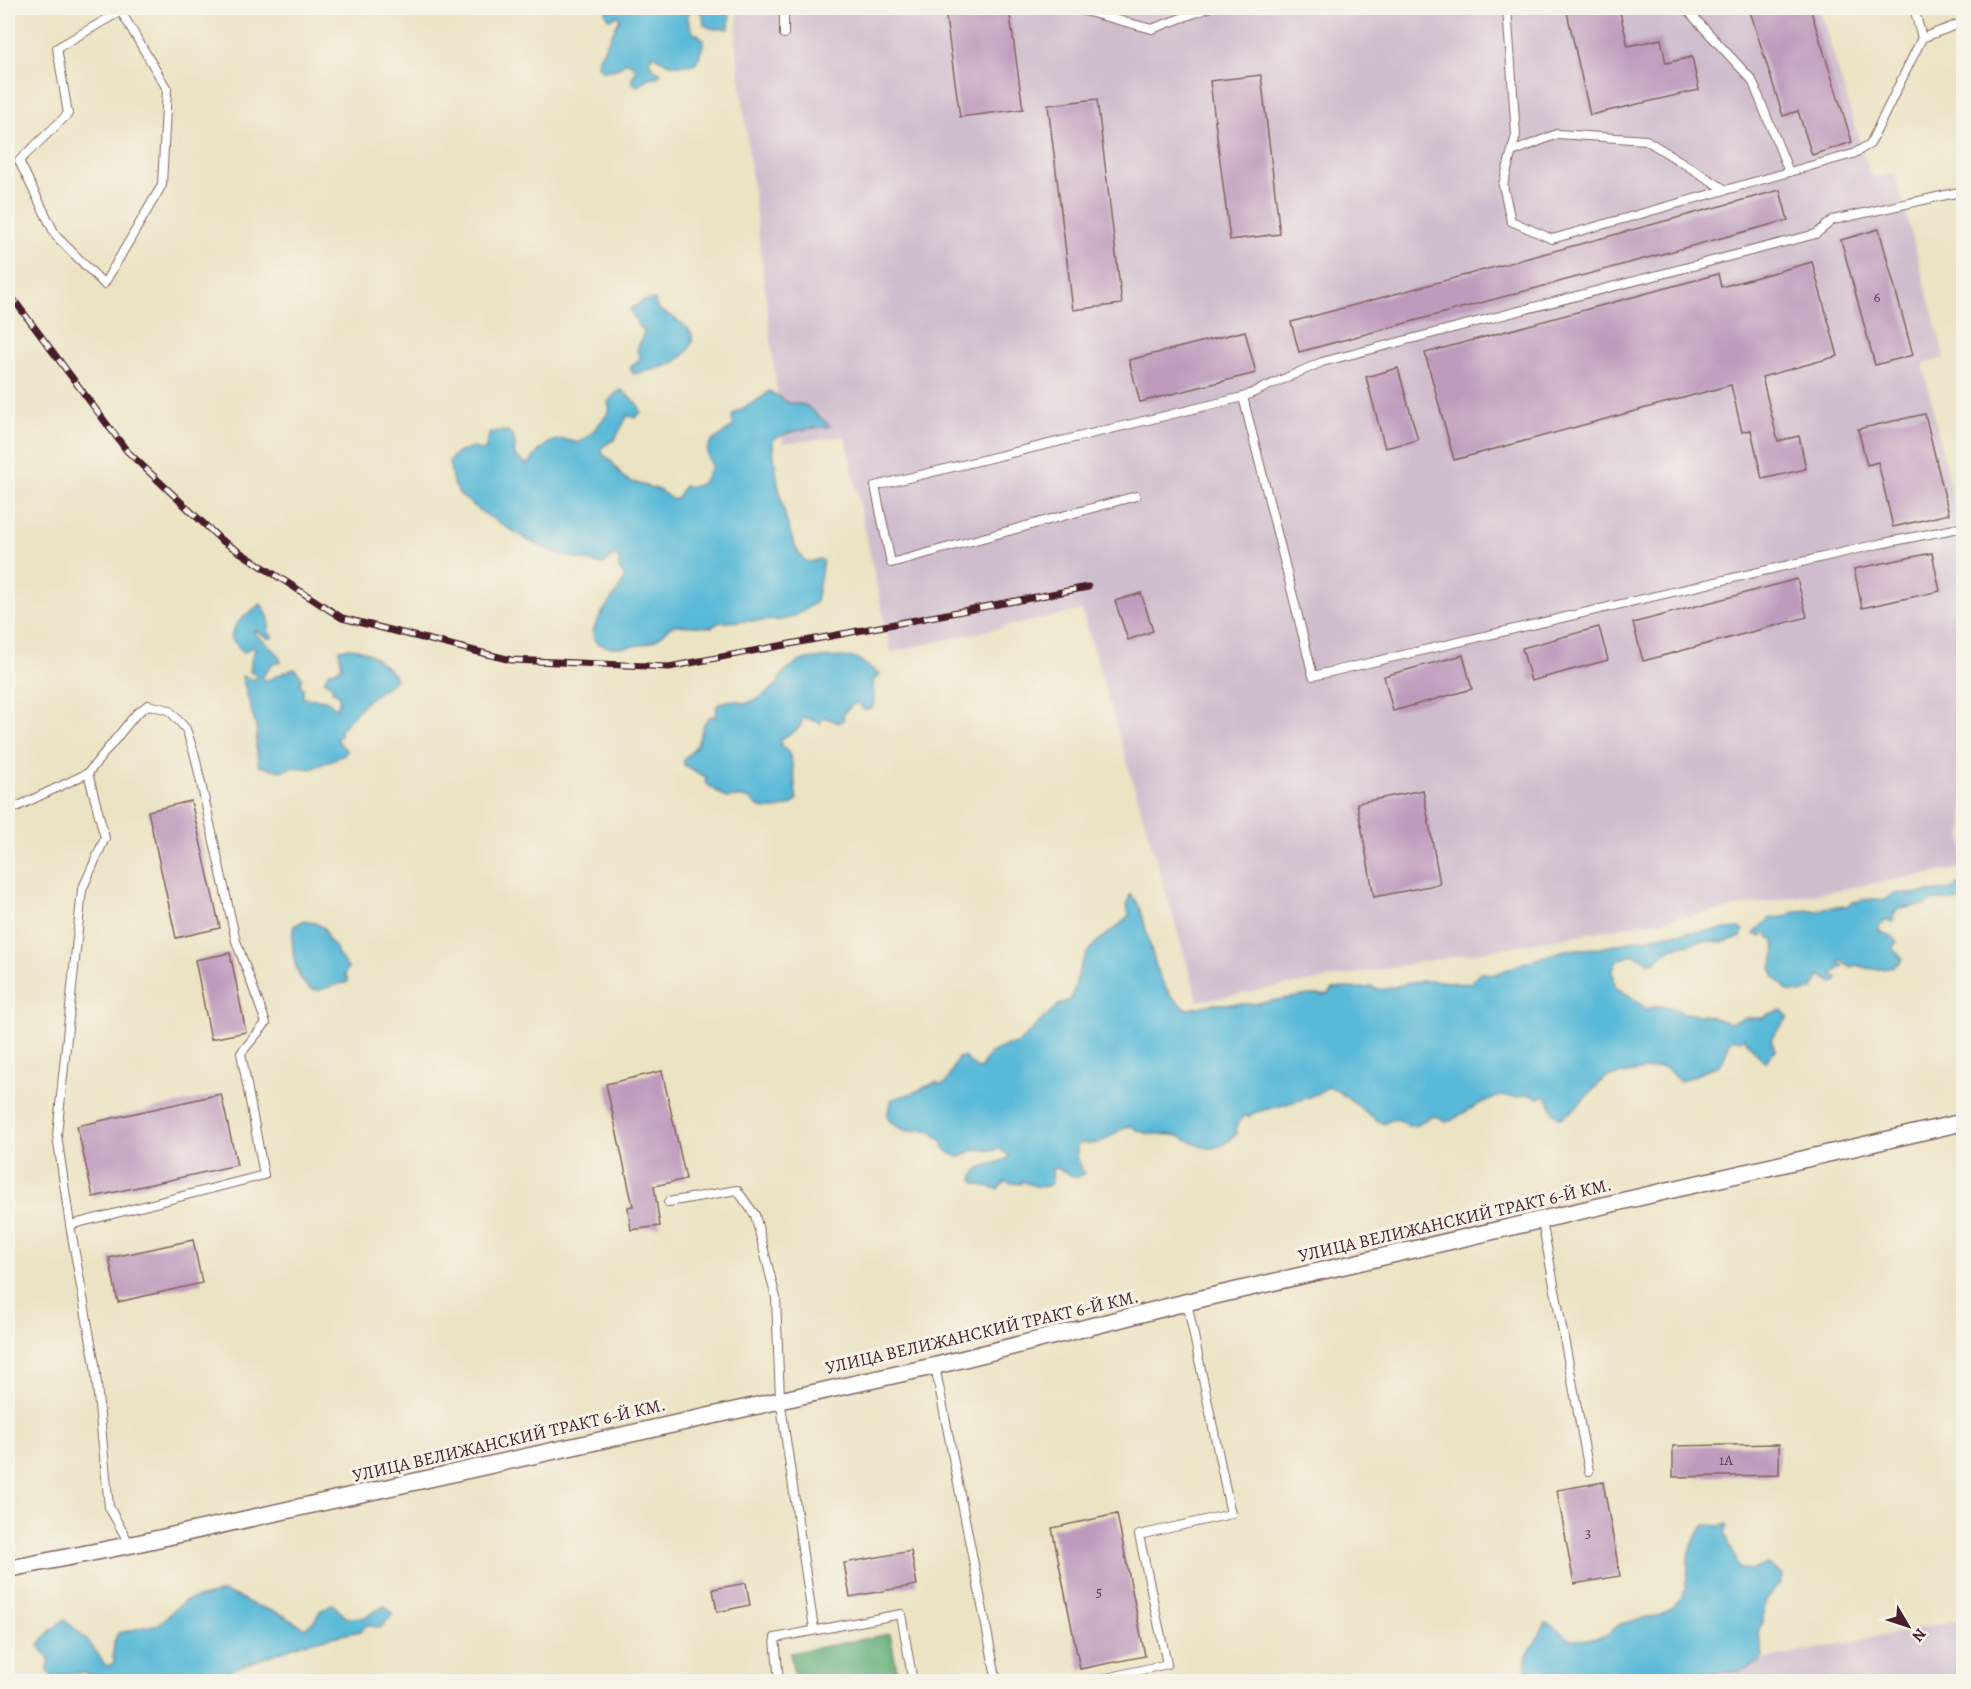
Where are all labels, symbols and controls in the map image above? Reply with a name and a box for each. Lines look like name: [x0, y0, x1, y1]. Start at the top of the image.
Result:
house number: 6: [1874, 287, 1881, 307]
street label: УЛИЦА ВЕЛИЖАНСКИЙ ТРАКТ 6-Й КМ.: [1296, 1172, 1614, 1268]
street label: УЛИЦА ВЕЛИЖАНСКИЙ ТРАКТ 6-Й КМ.: [823, 1284, 1141, 1380]
street label: УЛИЦА ВЕЛИЖАНСКИЙ ТРАКТ 6-Й КМ.: [350, 1392, 668, 1488]
house number: 1А: [1719, 1450, 1733, 1470]
house number: 3: [1585, 1523, 1591, 1543]
house number: 5: [1096, 1582, 1102, 1602]
north arrow: [1878, 1596, 1938, 1656]
text: N: [1906, 1623, 1931, 1647]

